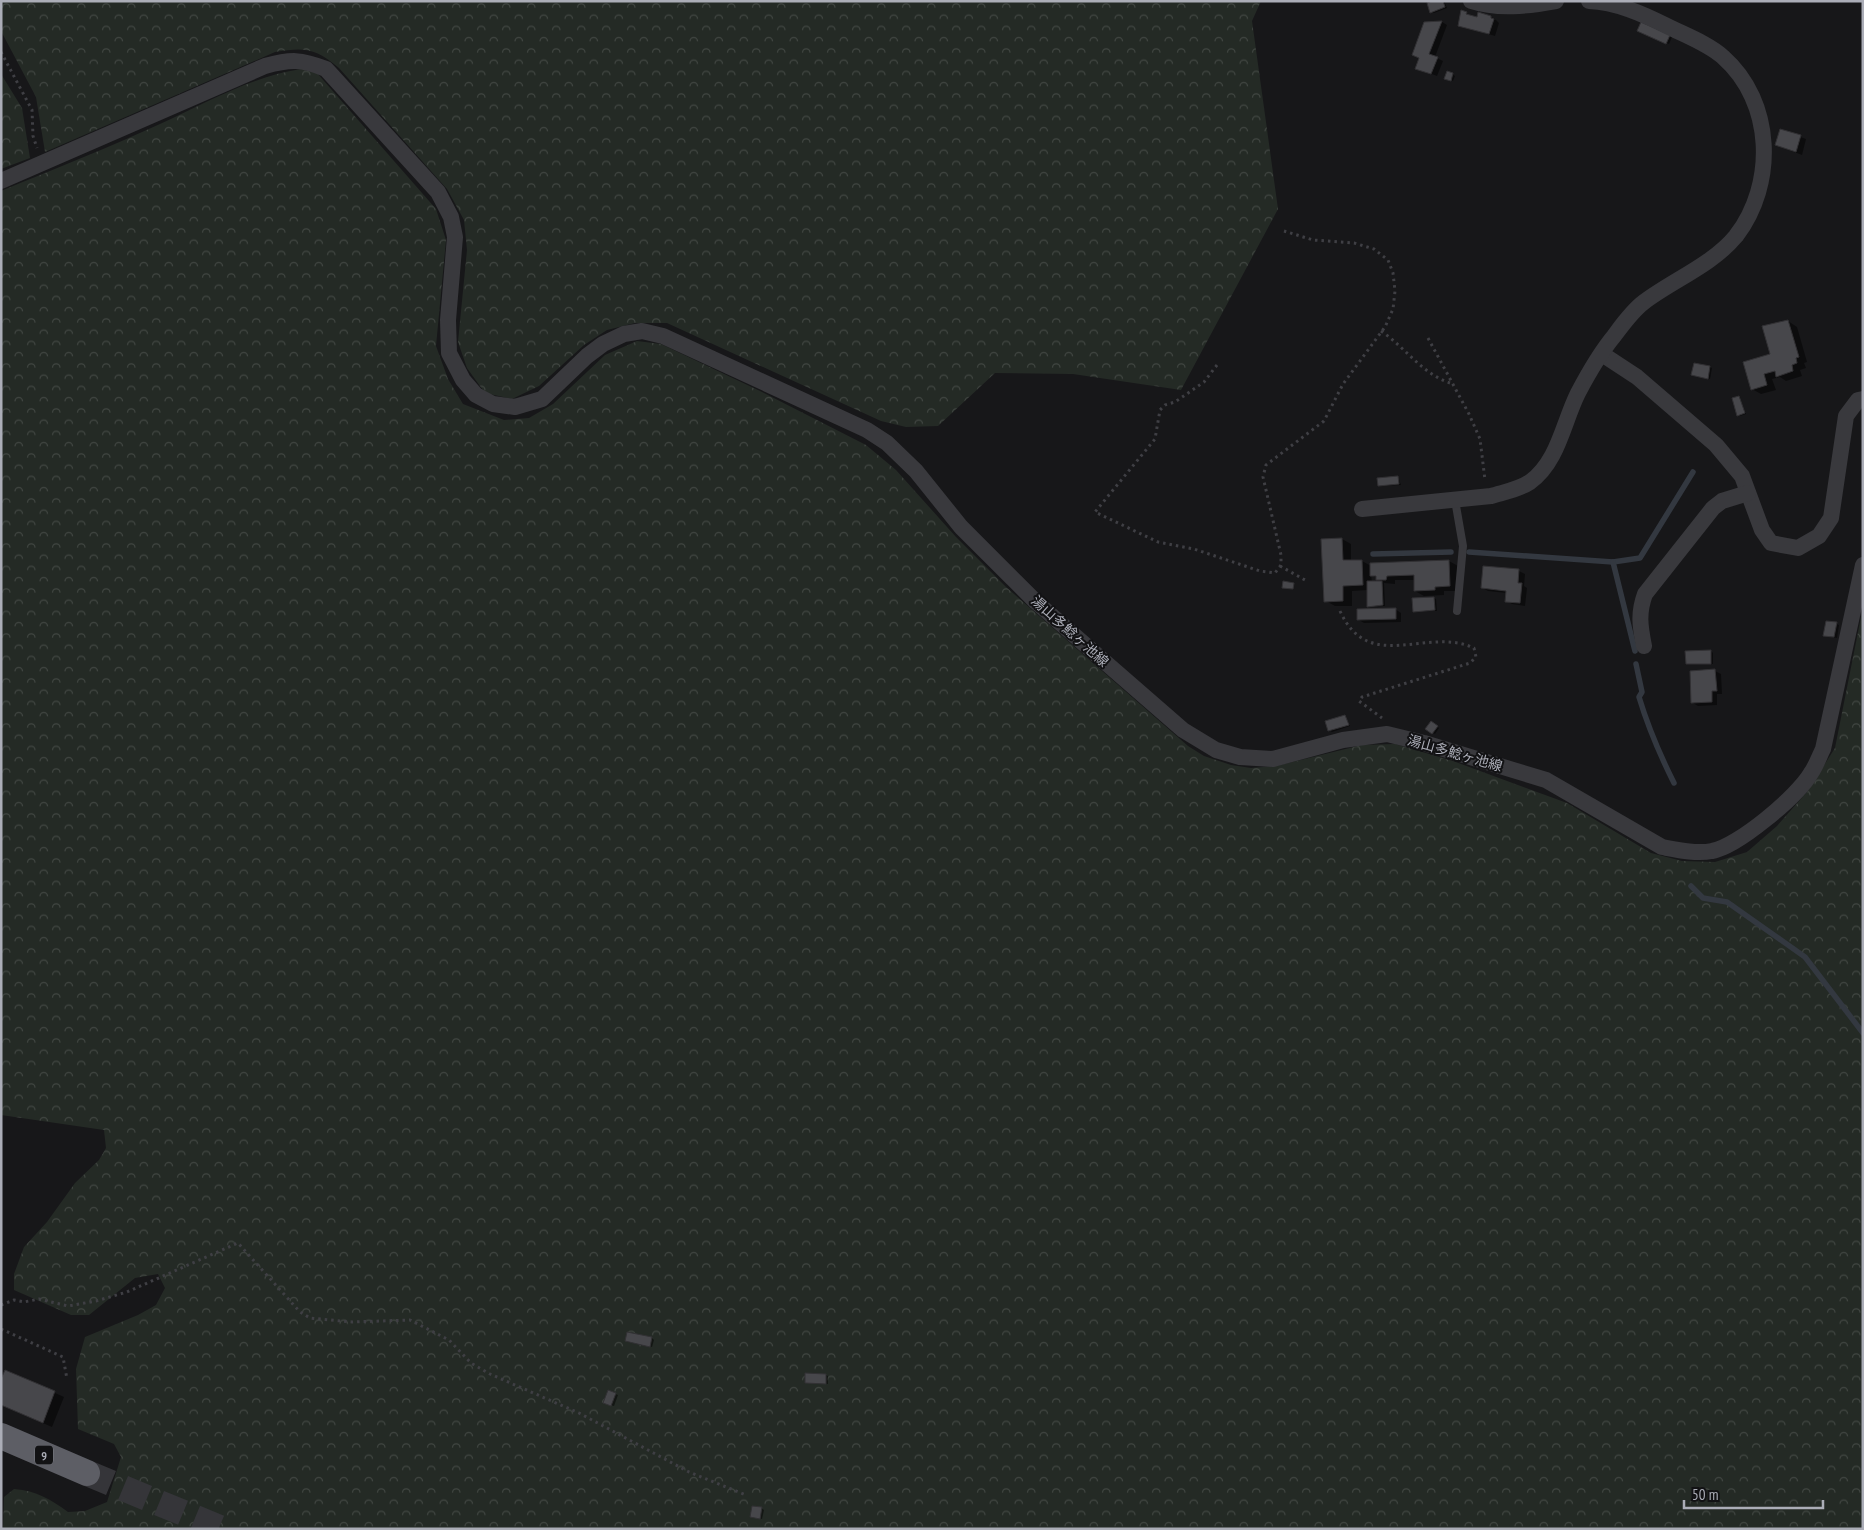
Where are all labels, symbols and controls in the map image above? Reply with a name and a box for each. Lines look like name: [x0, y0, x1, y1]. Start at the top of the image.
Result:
street label: 湯山多鯰ヶ池線: [1028, 592, 1112, 670]
street label: 湯山多鯰ヶ池線: [1405, 731, 1505, 775]
road number: 9: [35, 1446, 53, 1464]
scale bar: [1684, 1478, 1823, 1510]
text: 50 m: [1692, 1485, 1718, 1504]

